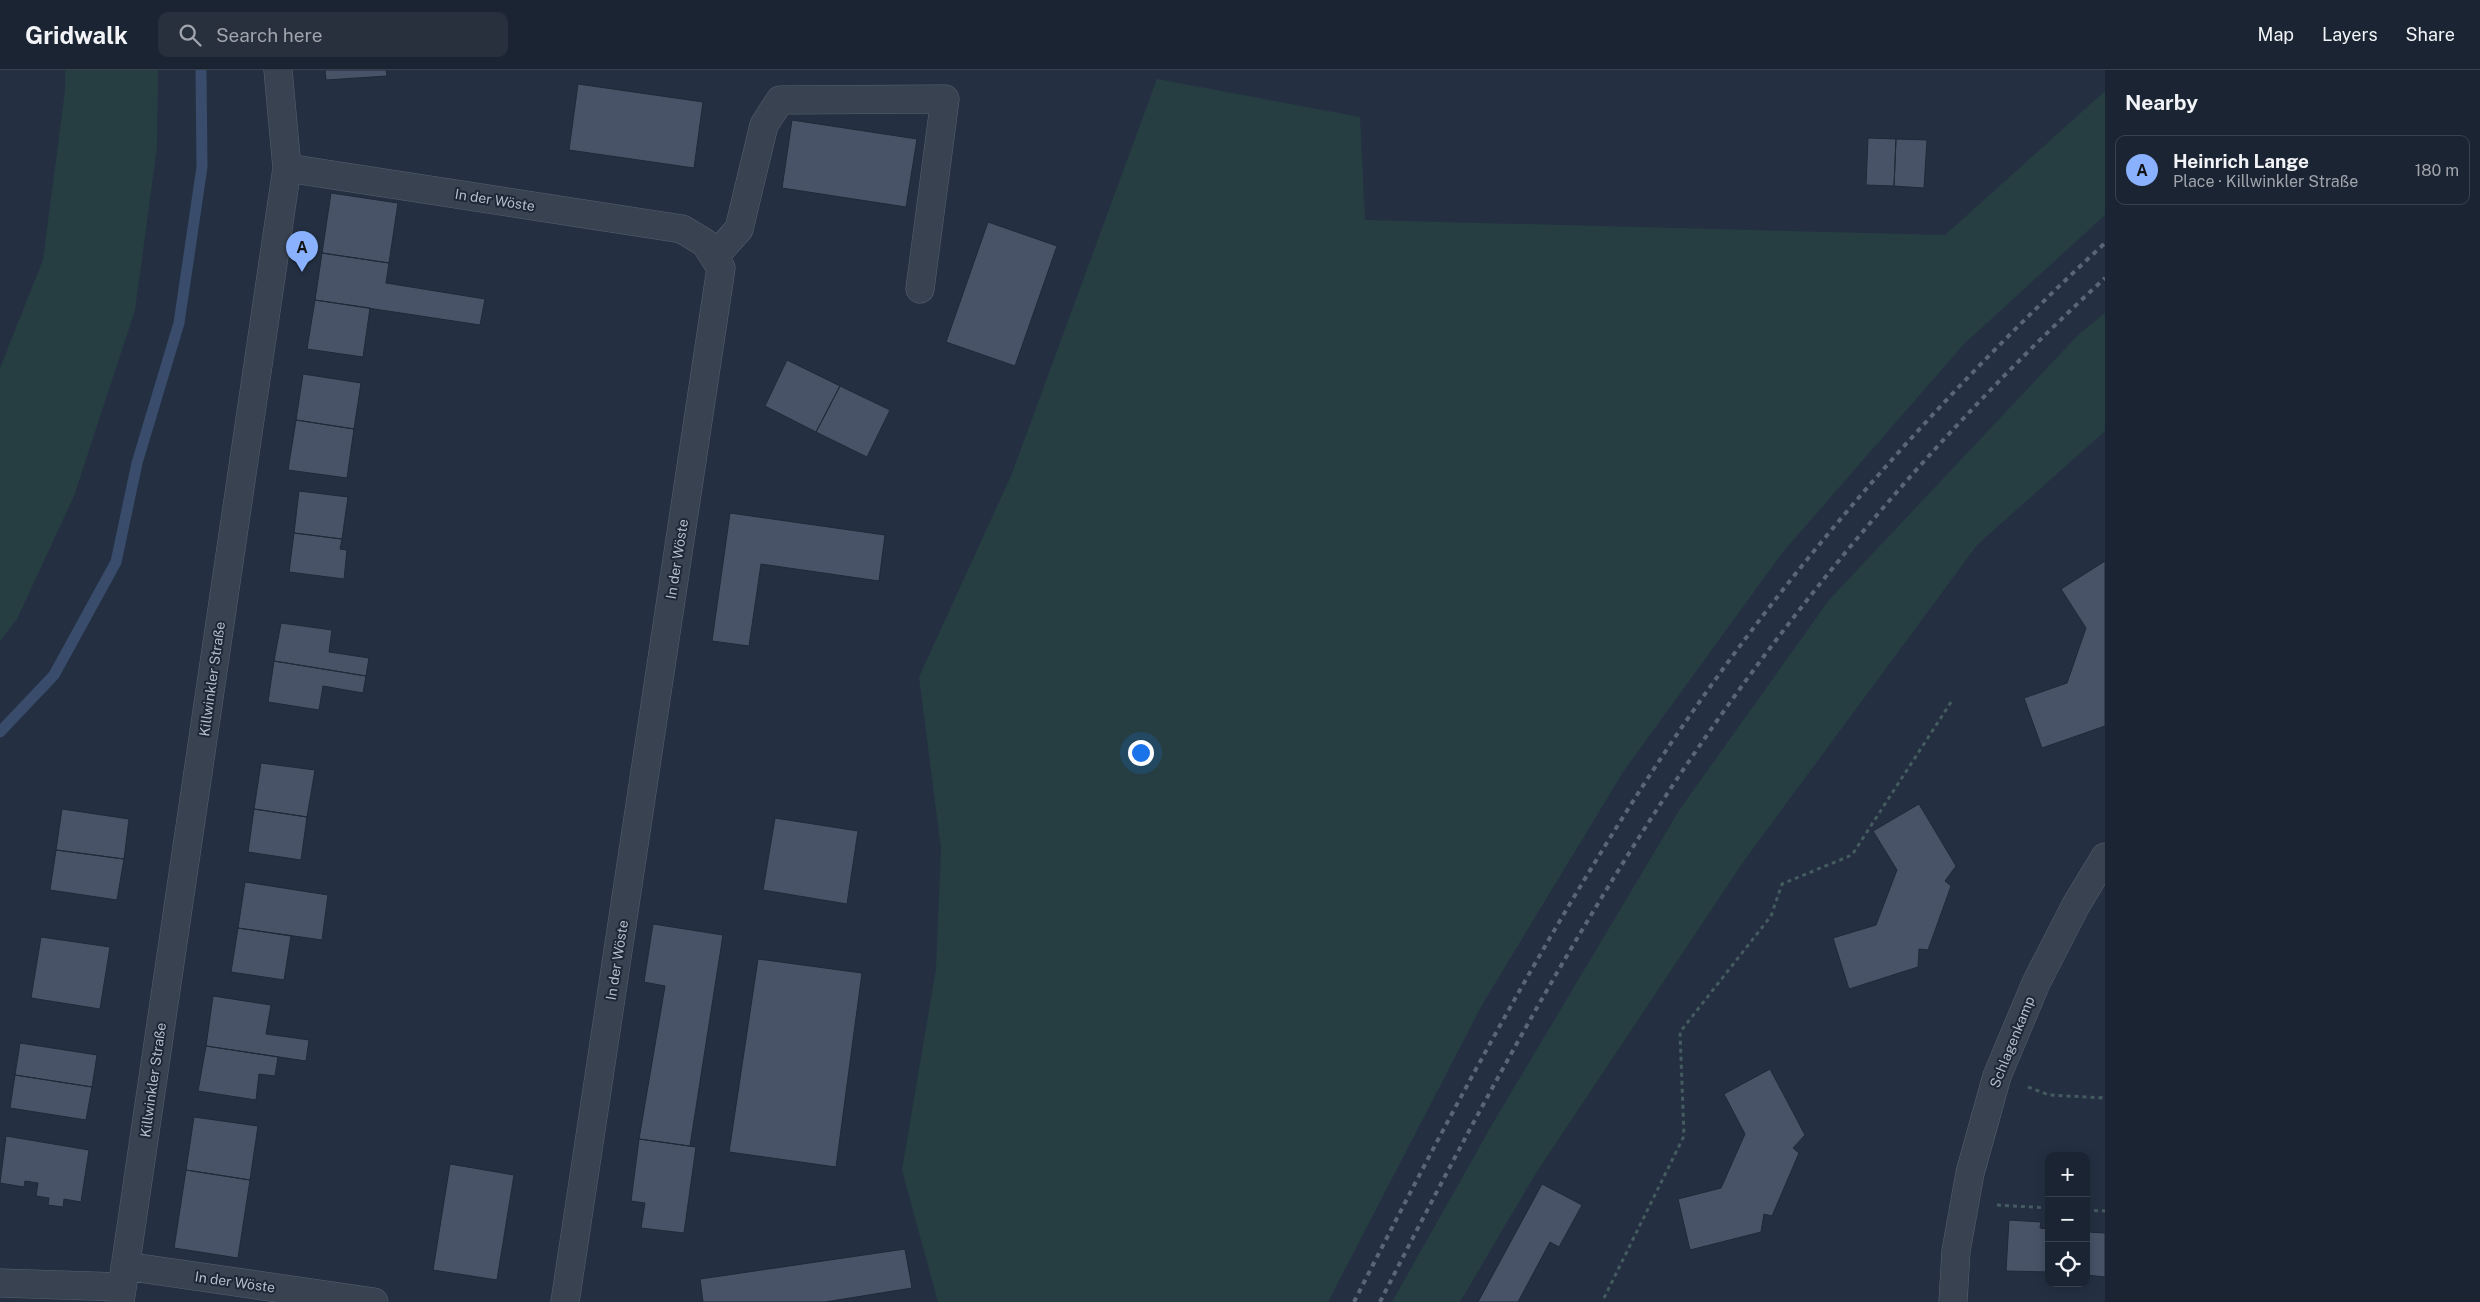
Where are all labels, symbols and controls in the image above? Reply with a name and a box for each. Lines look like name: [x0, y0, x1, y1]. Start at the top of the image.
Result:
search box: [158, 12, 508, 57]
text: Gridwalk: [25, 21, 128, 49]
icon: search: [176, 21, 204, 49]
text: Search here: [216, 24, 323, 46]
text: Map: [2258, 24, 2294, 45]
text: Layers: [2322, 24, 2378, 45]
text: Share: [2406, 24, 2455, 45]
text: Nearby: [2125, 90, 2198, 115]
text: Heinrich Lange: [2173, 150, 2309, 172]
text: A: [2136, 161, 2148, 180]
text: 180 m: [2415, 161, 2459, 180]
text: Place · Killwinkler Straße: [2173, 172, 2358, 191]
street label: In der Wöste: [454, 186, 536, 214]
pin: A: [286, 231, 318, 272]
street label: In der Wöste: [663, 518, 691, 600]
street label: Killwinkler Straße: [196, 620, 228, 738]
your location: [1128, 740, 1154, 766]
street label: In der Wöste: [603, 919, 631, 1001]
street label: Schlagenkamp: [1986, 994, 2038, 1090]
street label: Killwinkler Straße: [137, 1021, 169, 1139]
map controls: [2045, 1152, 2090, 1287]
button: +: [2045, 1152, 2090, 1197]
button: −: [2045, 1197, 2090, 1242]
button: locate: [2045, 1242, 2090, 1287]
street label: In der Wöste: [194, 1268, 276, 1296]

